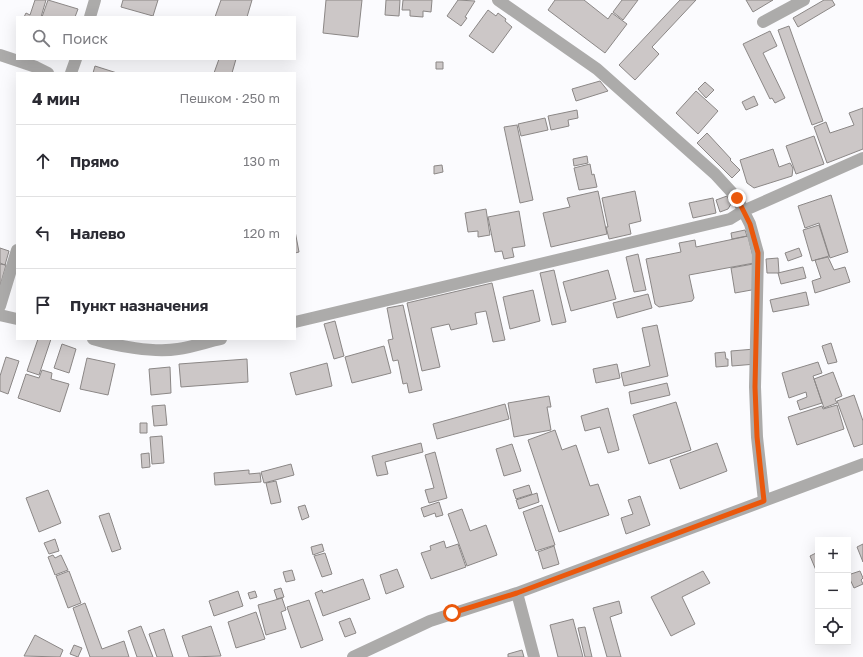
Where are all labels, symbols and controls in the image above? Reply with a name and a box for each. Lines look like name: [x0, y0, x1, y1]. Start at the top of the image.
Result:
search box: [16, 16, 296, 60]
icon: search: [30, 27, 52, 49]
text: Поиск: [62, 29, 108, 47]
text: 4 мин: [32, 88, 80, 109]
text: Пешком · 250 m: [180, 90, 280, 106]
icon: ahead: [32, 150, 54, 172]
text: Прямо: [70, 152, 119, 170]
text: 130 m: [243, 153, 280, 169]
route end: [728, 189, 746, 207]
icon: left: [32, 222, 54, 244]
text: Налево: [70, 224, 126, 242]
text: 120 m: [243, 225, 280, 241]
icon: arrive: [32, 294, 54, 316]
text: Пункт назначения: [70, 296, 208, 314]
map controls: [815, 537, 851, 645]
button: +: [815, 537, 851, 573]
button: −: [815, 573, 851, 609]
route start: [443, 604, 461, 622]
button: locate: [815, 609, 851, 645]

